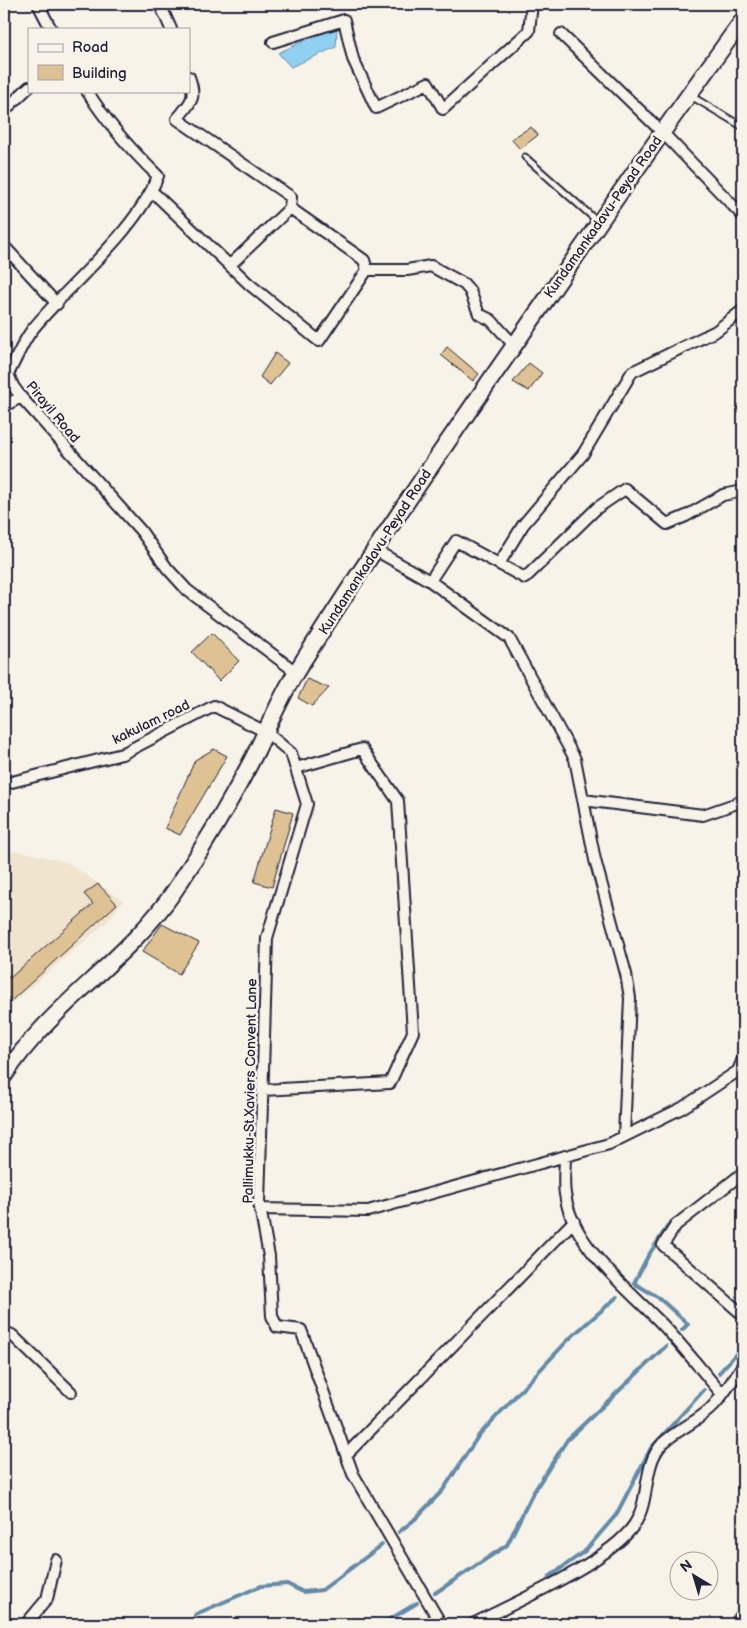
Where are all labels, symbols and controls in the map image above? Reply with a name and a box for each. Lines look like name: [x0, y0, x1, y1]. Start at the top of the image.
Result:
legend: [28, 28, 190, 92]
text: Road: [72, 38, 108, 57]
text: Building: [72, 64, 127, 83]
street label: Kundamankadavu-Peyad Road: [540, 133, 666, 301]
street label: Pirayil Road: [22, 378, 84, 446]
street label: Kundamankadavu-Peyad Road: [315, 466, 435, 638]
street label: kakulam road: [109, 696, 193, 748]
street label: Pallimukku-St.Xaviers Convent Lane: [240, 978, 260, 1204]
north arrow: [670, 1550, 720, 1600]
text: N: [677, 1556, 696, 1576]

